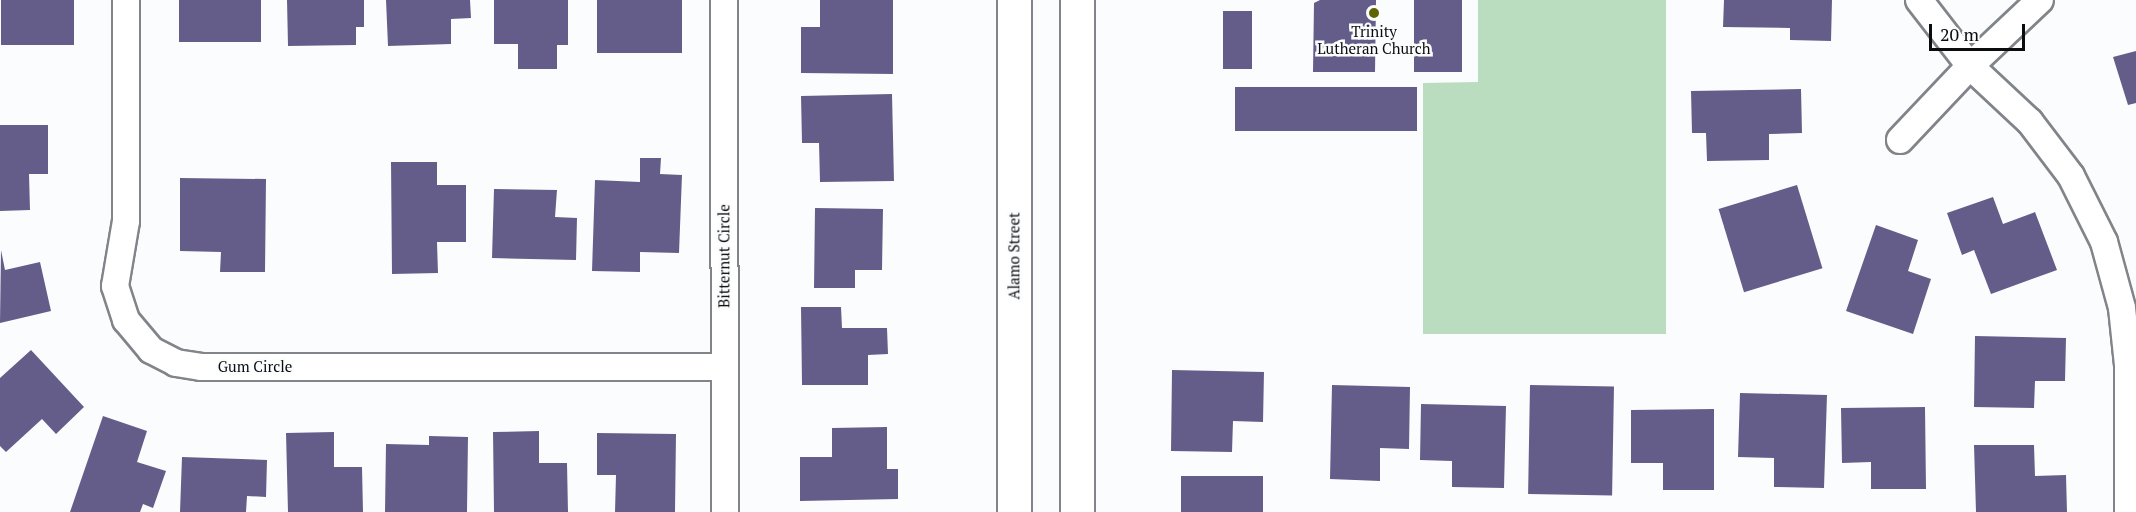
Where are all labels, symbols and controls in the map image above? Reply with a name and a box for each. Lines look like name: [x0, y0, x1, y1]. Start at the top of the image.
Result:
marker: Trinity Lutheran Church: [1367, 6, 1381, 20]
scale bar: [1932, 12, 2028, 50]
place label: Trinity Lutheran Church: [1317, 22, 1431, 57]
text: 20 m: [1940, 22, 1979, 46]
street label: Bitternut Circle: [715, 204, 733, 308]
street label: Alamo Street: [1005, 212, 1023, 300]
street label: Gum Circle: [218, 358, 292, 376]

